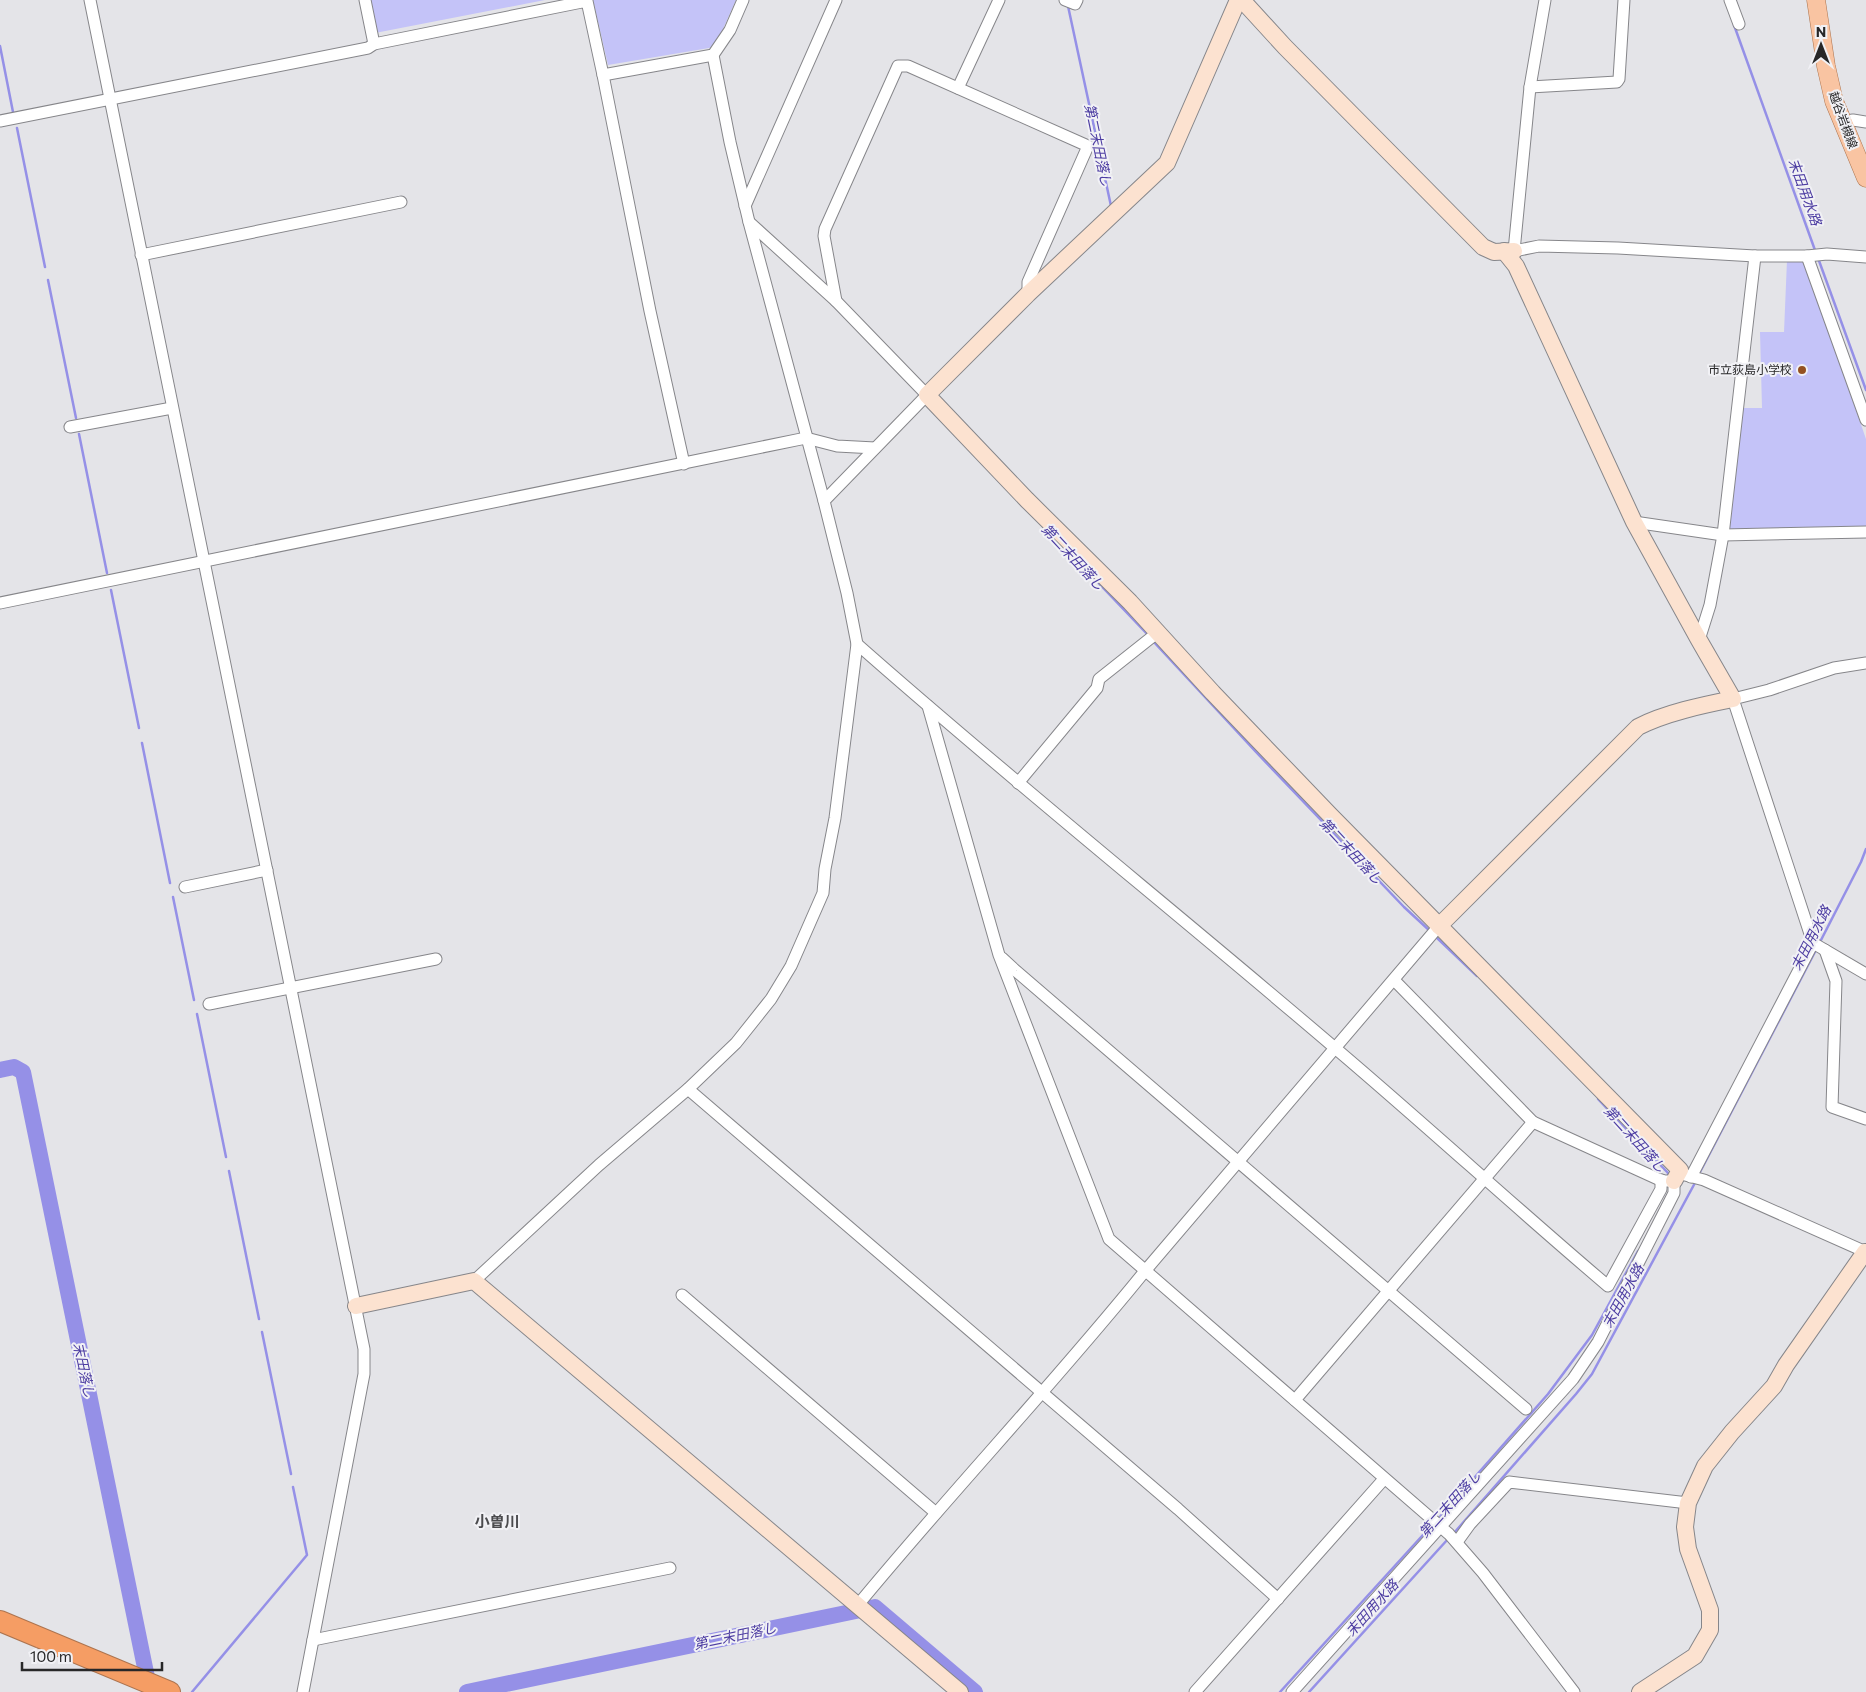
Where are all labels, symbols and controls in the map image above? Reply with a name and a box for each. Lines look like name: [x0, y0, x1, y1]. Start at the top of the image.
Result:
north arrow: [1796, 20, 1846, 70]
text: N: [1816, 23, 1826, 40]
street label: 越谷岩槻線: [1827, 89, 1861, 150]
water label: 第二末田落し: [1081, 102, 1116, 188]
water label: 末田用水路: [1786, 156, 1826, 229]
place label: 市立荻島小学校: [1708, 362, 1792, 376]
marker: 市立荻島小学校: [1796, 364, 1808, 376]
water label: 第二末田落し: [1039, 520, 1108, 593]
water label: 第二末田落し: [1317, 814, 1386, 887]
water label: 末田用水路: [1787, 902, 1834, 973]
water label: 第二末田落し: [1601, 1102, 1670, 1176]
water label: 末田用水路: [1598, 1260, 1647, 1330]
water label: 末田落し: [70, 1341, 99, 1399]
water label: 第二末田落し: [1415, 1467, 1484, 1541]
district label: 小曽川: [474, 1512, 520, 1530]
water label: 末田用水路: [1342, 1575, 1402, 1639]
water label: 第二末田落し: [692, 1618, 778, 1653]
scale bar: [22, 1640, 162, 1672]
text: 100 m: [30, 1647, 72, 1665]

